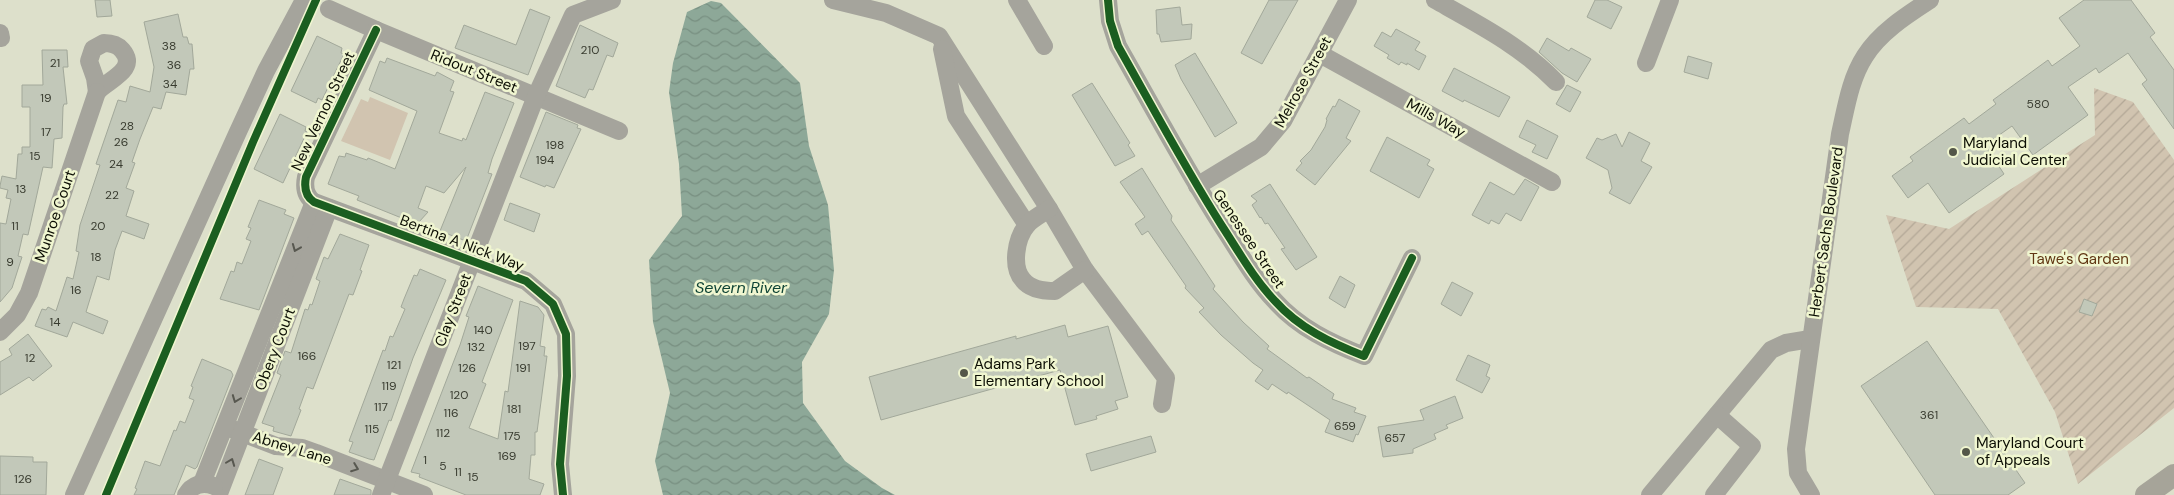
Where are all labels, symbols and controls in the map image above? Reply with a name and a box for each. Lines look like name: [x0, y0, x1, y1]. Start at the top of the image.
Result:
street label: Melrose Street: [1270, 33, 1336, 131]
house number: 38: [162, 38, 176, 54]
house number: 210: [581, 42, 599, 58]
street label: Ridout Street: [428, 45, 520, 98]
street label: New Vernon Street: [287, 48, 360, 174]
house number: 21: [50, 55, 60, 71]
house number: 36: [167, 57, 181, 73]
house number: 34: [163, 76, 177, 92]
house number: 19: [40, 90, 52, 106]
street label: Mills Way: [1403, 94, 1470, 143]
house number: 580: [2027, 96, 2049, 112]
house number: 28: [120, 118, 134, 134]
house number: 17: [41, 124, 51, 140]
place label: Maryland Judicial Center: [1963, 133, 2068, 170]
house number: 26: [114, 134, 128, 150]
house number: 198: [546, 137, 564, 153]
street label: Herbert Sachs Boulevard: [1804, 146, 1848, 318]
marker: Maryland Judicial Center: [1947, 146, 1959, 158]
house number: 15: [29, 148, 41, 164]
house number: 194: [536, 152, 554, 168]
house number: 24: [109, 156, 123, 172]
street label: Munroe Court: [30, 167, 80, 265]
house number: 13: [16, 181, 26, 197]
street label: Genessee Street: [1208, 185, 1290, 293]
house number: 22: [105, 187, 119, 203]
street label: Bertina A Nick Way: [397, 210, 528, 276]
house number: 11: [11, 218, 19, 234]
house number: 20: [90, 218, 106, 234]
one-way arrow: [292, 243, 302, 252]
house number: 18: [90, 249, 102, 265]
park label: Tawe's Garden: [2029, 249, 2129, 269]
house number: 9: [6, 254, 14, 270]
street label: Clay Street: [430, 270, 476, 349]
water label: Severn River: [695, 277, 788, 298]
house number: 16: [70, 282, 82, 298]
street label: Obery Court: [250, 305, 300, 393]
house number: 14: [49, 314, 61, 330]
house number: 140: [473, 322, 493, 338]
house number: 197: [518, 338, 536, 354]
house number: 132: [467, 339, 485, 355]
house number: 166: [298, 348, 316, 364]
house number: 12: [25, 350, 35, 366]
place label: Adams Park Elementary School: [974, 354, 1104, 391]
house number: 121: [387, 357, 401, 373]
house number: 126: [458, 360, 476, 376]
house number: 191: [516, 360, 530, 376]
marker: Adams Park Elementary School: [958, 367, 970, 379]
house number: 119: [381, 378, 397, 394]
house number: 120: [450, 387, 468, 403]
one-way arrow: [232, 394, 242, 403]
house number: 117: [374, 399, 388, 415]
house number: 181: [507, 401, 521, 417]
house number: 116: [443, 405, 459, 421]
house number: 361: [1920, 407, 1938, 423]
house number: 659: [1334, 418, 1356, 434]
house number: 115: [365, 421, 379, 437]
house number: 112: [436, 425, 450, 441]
street label: Abney Lane: [250, 426, 334, 470]
house number: 175: [503, 428, 521, 444]
house number: 657: [1385, 430, 1405, 446]
place label: Maryland Court of Appeals: [1976, 433, 2084, 470]
marker: Maryland Court of Appeals: [1960, 446, 1972, 458]
house number: 169: [498, 448, 516, 464]
house number: 1: [423, 452, 427, 468]
one-way arrow: [225, 458, 235, 467]
house number: 5: [439, 458, 447, 474]
one-way arrow: [350, 462, 358, 472]
house number: 11: [454, 464, 462, 480]
house number: 15: [467, 469, 479, 485]
house number: 126: [14, 471, 32, 487]

